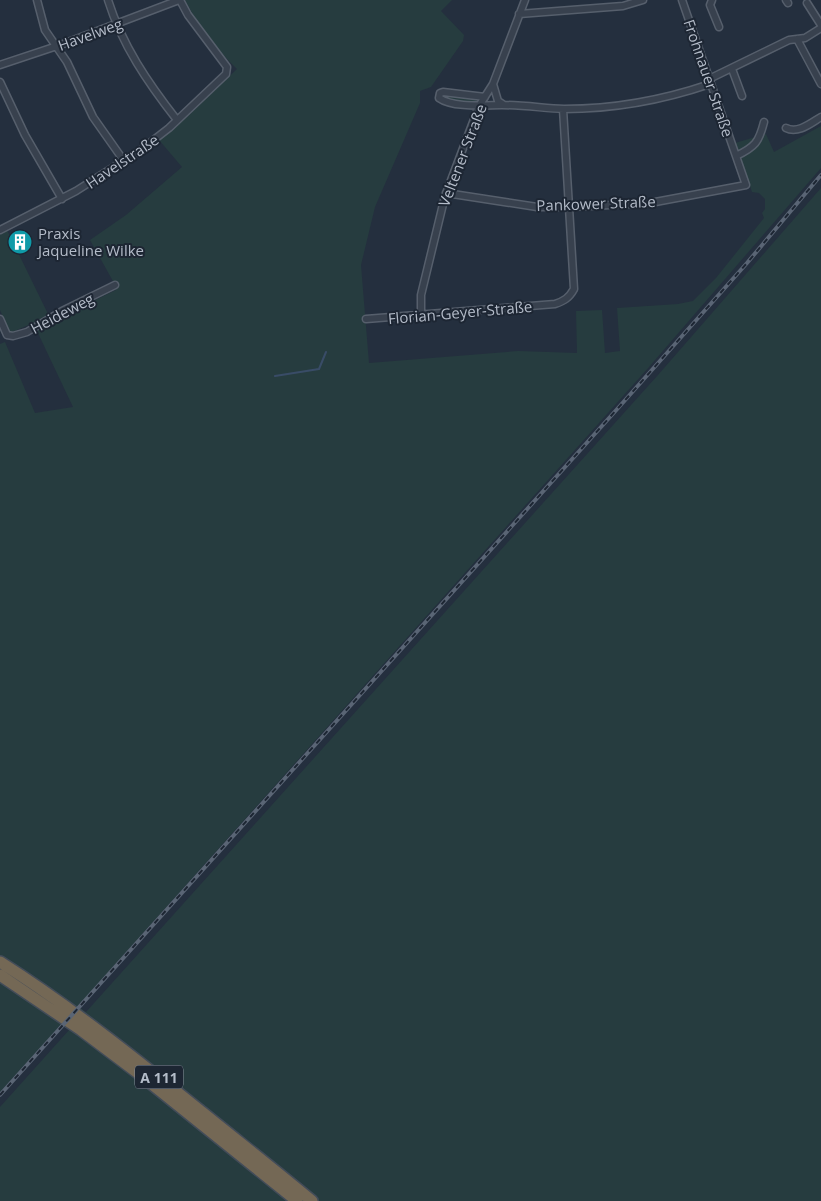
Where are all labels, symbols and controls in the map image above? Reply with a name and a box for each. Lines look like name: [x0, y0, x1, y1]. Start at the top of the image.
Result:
street label: Havelweg: [55, 13, 125, 55]
street label: Frohnauer Straße: [680, 17, 738, 139]
street label: Veltener Straße: [433, 101, 491, 209]
street label: Havelstraße: [82, 129, 162, 193]
street label: Pankower Straße: [536, 191, 656, 215]
place label: Praxis Jaqueline Wilke: [36, 223, 144, 260]
building icon: Praxis Jaqueline Wilke: [7, 229, 33, 255]
street label: Heideweg: [27, 288, 97, 338]
street label: Florian-Geyer-Straße: [387, 296, 533, 328]
road number: A 111: [135, 1066, 183, 1088]

